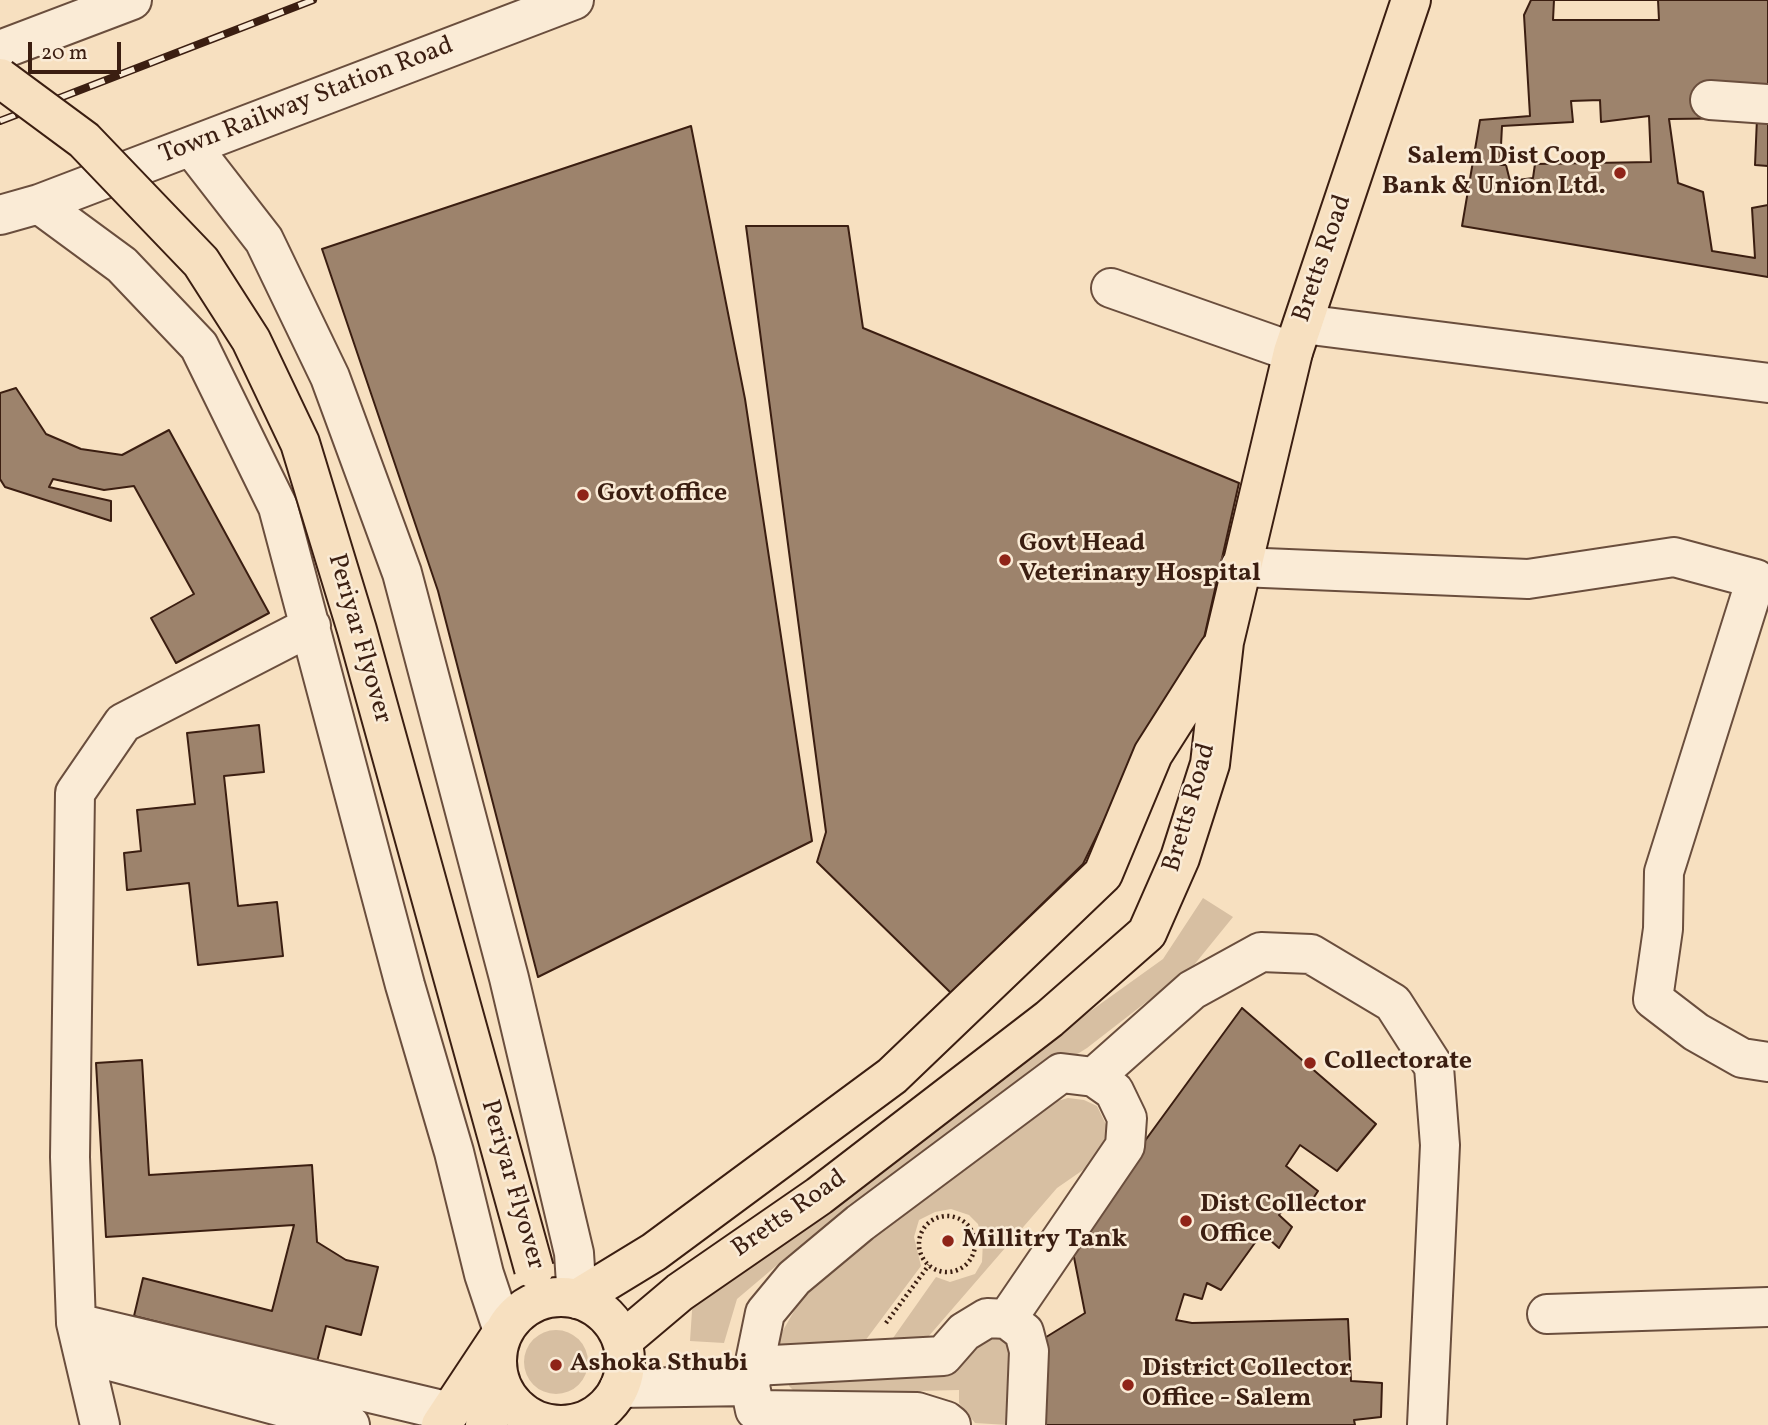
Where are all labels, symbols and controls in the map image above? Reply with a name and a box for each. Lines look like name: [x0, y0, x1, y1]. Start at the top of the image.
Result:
scale bar: [32, 28, 124, 72]
street label: Town Railway Station Road: [156, 32, 458, 172]
text: 20 m: [41, 39, 87, 68]
place label: Salem Dist Coop Bank & Union Ltd.: [1382, 142, 1606, 204]
marker: Salem Dist Coop Bank & Union Ltd.: [1612, 165, 1628, 181]
street label: Bretts Road: [1288, 191, 1360, 327]
place label: Govt office: [597, 479, 727, 511]
marker: Govt office: [575, 487, 591, 503]
place label: Govt Head Veterinary Hospital: [1019, 529, 1261, 590]
street label: Periyar Flyover: [319, 551, 397, 727]
marker: Govt Head Veterinary Hospital: [997, 552, 1013, 568]
street label: Bretts Road: [1158, 740, 1224, 876]
place label: Collectorate: [1324, 1047, 1472, 1079]
marker: Collectorate: [1302, 1055, 1318, 1071]
street label: Periyar Flyover: [472, 1097, 550, 1273]
street label: Bretts Road: [727, 1164, 853, 1266]
place label: Dist Collector Office: [1200, 1190, 1366, 1252]
marker: Dist Collector Office: [1178, 1213, 1194, 1229]
place label: Millitry Tank: [962, 1225, 1127, 1257]
marker: Millitry Tank: [940, 1233, 956, 1249]
place label: Ashoka Sthubi: [570, 1349, 748, 1381]
place label: District Collector Office - Salem: [1142, 1354, 1351, 1416]
marker: Ashoka Sthubi: [548, 1357, 564, 1373]
marker: District Collector Office - Salem: [1120, 1377, 1136, 1393]

